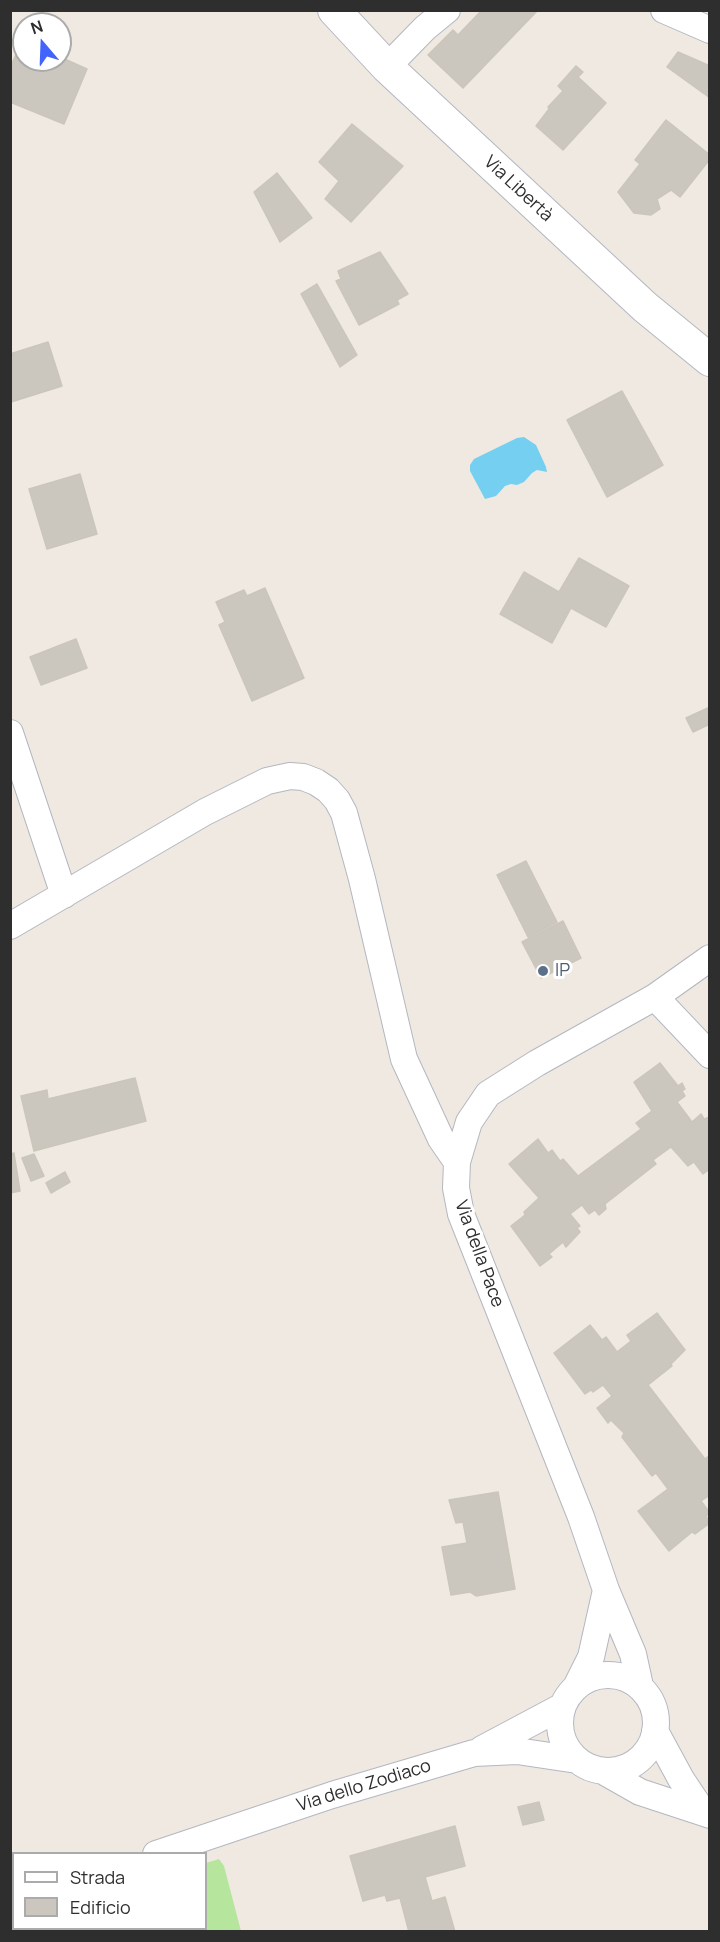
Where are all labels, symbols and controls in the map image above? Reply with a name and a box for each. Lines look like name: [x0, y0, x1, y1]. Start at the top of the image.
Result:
north arrow: [12, 12, 72, 72]
text: N: [28, 15, 46, 39]
street label: Via Libertà: [479, 152, 557, 226]
place label: IP: [555, 960, 570, 982]
marker: IP: [536, 964, 550, 978]
street label: Via della Pace: [450, 1198, 508, 1310]
street label: Via dello Zodiaco: [294, 1755, 434, 1817]
legend: [12, 1852, 207, 1930]
text: Strada: [70, 1865, 125, 1889]
text: Edificio: [70, 1895, 131, 1919]

